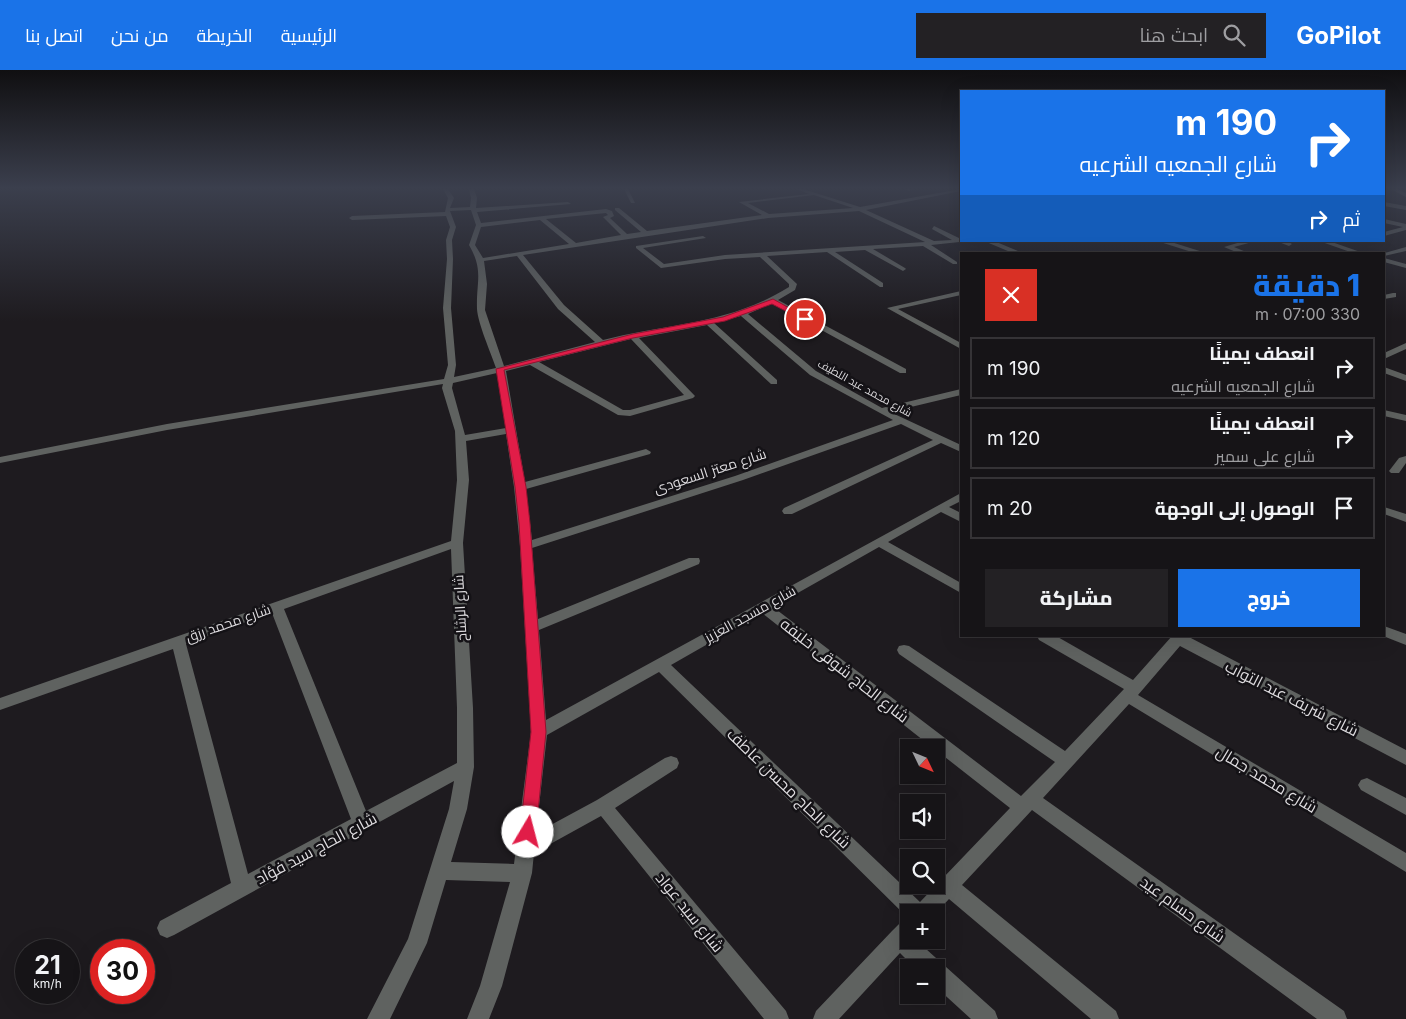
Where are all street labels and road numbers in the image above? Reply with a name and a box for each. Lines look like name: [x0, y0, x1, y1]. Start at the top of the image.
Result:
street label: شارع محمد عبد اللطيف: [815, 356, 915, 421]
street label: شارع معتز السعودى: [652, 444, 768, 498]
street label: شارع الرشاح: [449, 574, 471, 642]
street label: شارع مسجد العزيز: [700, 581, 799, 647]
street label: شارع محمد رزق: [183, 600, 273, 646]
street label: شارع الحاج شوقى خليفه: [775, 613, 913, 728]
street label: شارع شريف عبد التواب: [1221, 656, 1362, 742]
street label: شارع الحاج محسن عاطف: [722, 724, 855, 854]
street label: شارع محمد جمال: [1212, 741, 1321, 819]
street label: شارع الحاج سيد فؤاد: [252, 808, 381, 890]
street label: شارع سيد عواد: [650, 868, 728, 957]
street label: شارع حسام عيد: [1135, 871, 1229, 948]

